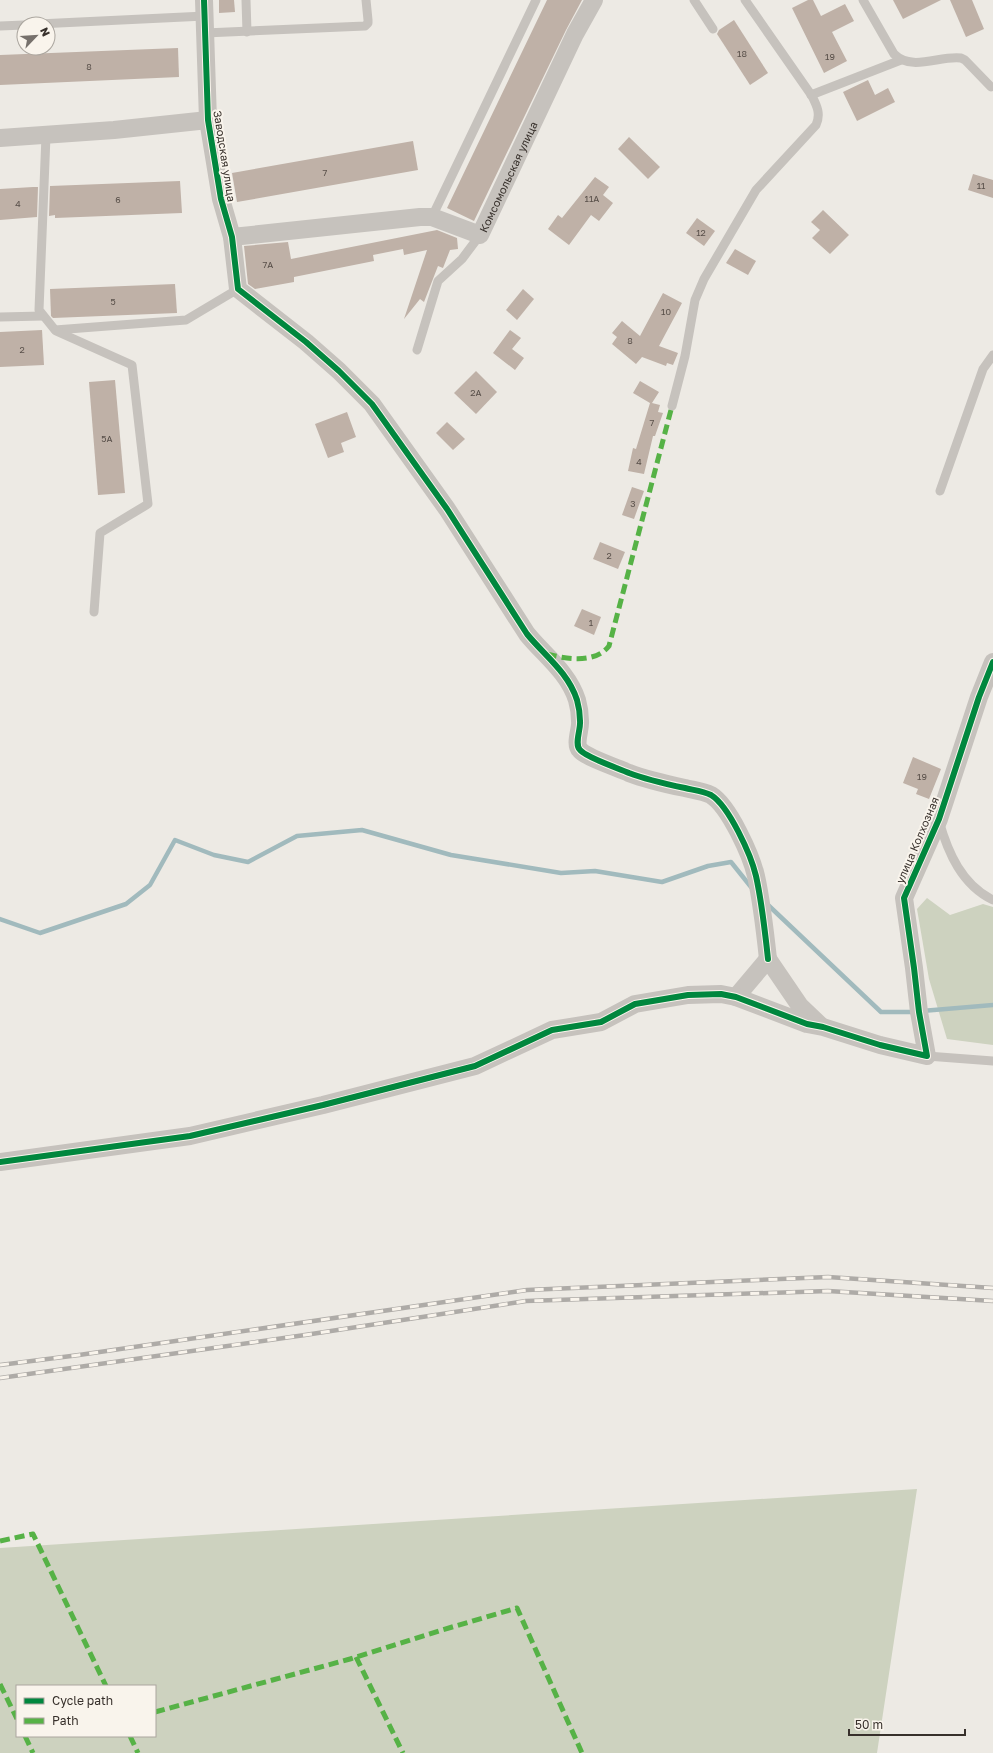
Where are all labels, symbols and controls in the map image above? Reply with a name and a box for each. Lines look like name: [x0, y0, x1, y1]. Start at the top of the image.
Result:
north arrow: [16, 16, 56, 56]
text: N: [38, 25, 53, 38]
house number: 18: [737, 48, 747, 59]
house number: 19: [825, 51, 835, 62]
house number: 8: [86, 61, 92, 72]
street label: Заводская улица: [211, 109, 239, 203]
street label: Комсомольская улица: [476, 119, 539, 234]
house number: 7: [323, 167, 328, 178]
house number: 11: [977, 180, 986, 191]
house number: 11А: [585, 193, 599, 204]
house number: 6: [115, 194, 121, 205]
house number: 4: [15, 198, 21, 209]
house number: 12: [696, 227, 706, 238]
house number: 7А: [263, 259, 273, 270]
house number: 5: [110, 296, 116, 307]
house number: 10: [661, 306, 671, 317]
house number: 8: [627, 335, 633, 346]
house number: 2: [19, 344, 25, 355]
house number: 2А: [470, 387, 482, 398]
house number: 7: [650, 417, 655, 428]
house number: 5А: [101, 433, 113, 444]
house number: 4: [636, 456, 642, 467]
house number: 3: [630, 498, 636, 509]
house number: 2: [606, 550, 612, 561]
house number: 1: [589, 617, 594, 628]
house number: 19: [917, 771, 927, 782]
street label: улица Колхозная: [893, 795, 941, 885]
legend: [16, 1685, 156, 1737]
text: Cycle path: [52, 1693, 113, 1708]
scale bar: [849, 1711, 965, 1737]
text: Path: [52, 1713, 79, 1728]
text: 50 m: [855, 1717, 883, 1732]

